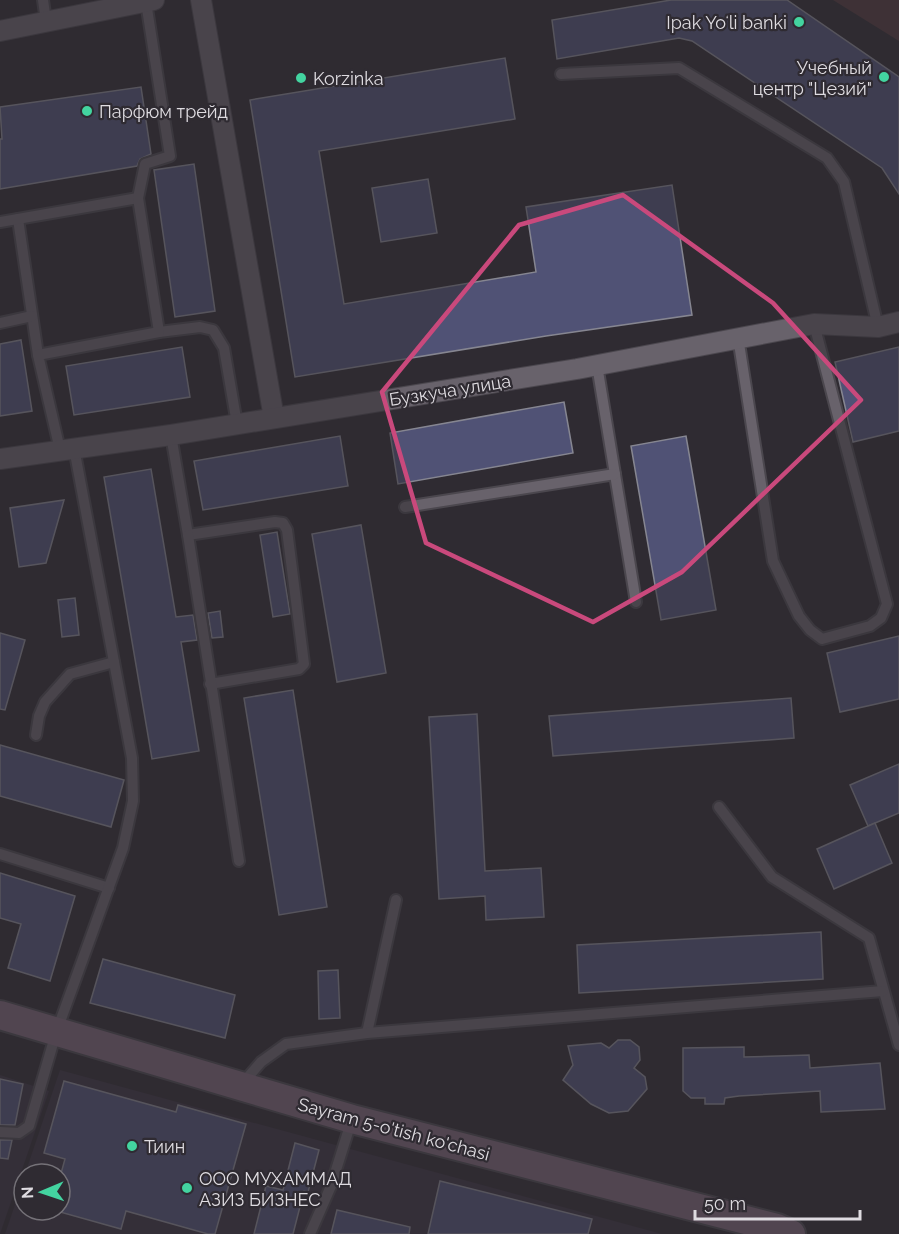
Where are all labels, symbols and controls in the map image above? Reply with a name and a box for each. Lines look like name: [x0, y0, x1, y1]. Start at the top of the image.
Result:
place label: Ipak Yoʻli banki: [666, 12, 787, 33]
marker: Ipak Yoʻli banki: [792, 15, 806, 29]
place label: Учебный центр "Цезий": [753, 57, 872, 99]
place label: Korzinka: [313, 68, 384, 89]
marker: Учебный центр "Цезий": [877, 70, 891, 84]
marker: Korzinka: [294, 71, 308, 85]
place label: Парфюм трейд: [99, 101, 228, 122]
marker: Парфюм трейд: [80, 104, 94, 118]
street label: Бузкуча улица: [388, 370, 512, 410]
street label: Sayram 5-o'tish ko'chasi: [296, 1093, 492, 1165]
place label: Тиин: [144, 1136, 185, 1157]
marker: Тиин: [125, 1139, 139, 1153]
north arrow: [12, 1162, 72, 1222]
place label: ООО МУХАММАД АЗИЗ БИЗНЕС: [199, 1168, 352, 1210]
marker: ООО МУХАММАД АЗИЗ БИЗНЕС: [180, 1181, 194, 1195]
scale bar: [695, 1183, 860, 1221]
text: N: [18, 1186, 37, 1199]
text: 50 m: [704, 1193, 746, 1214]

